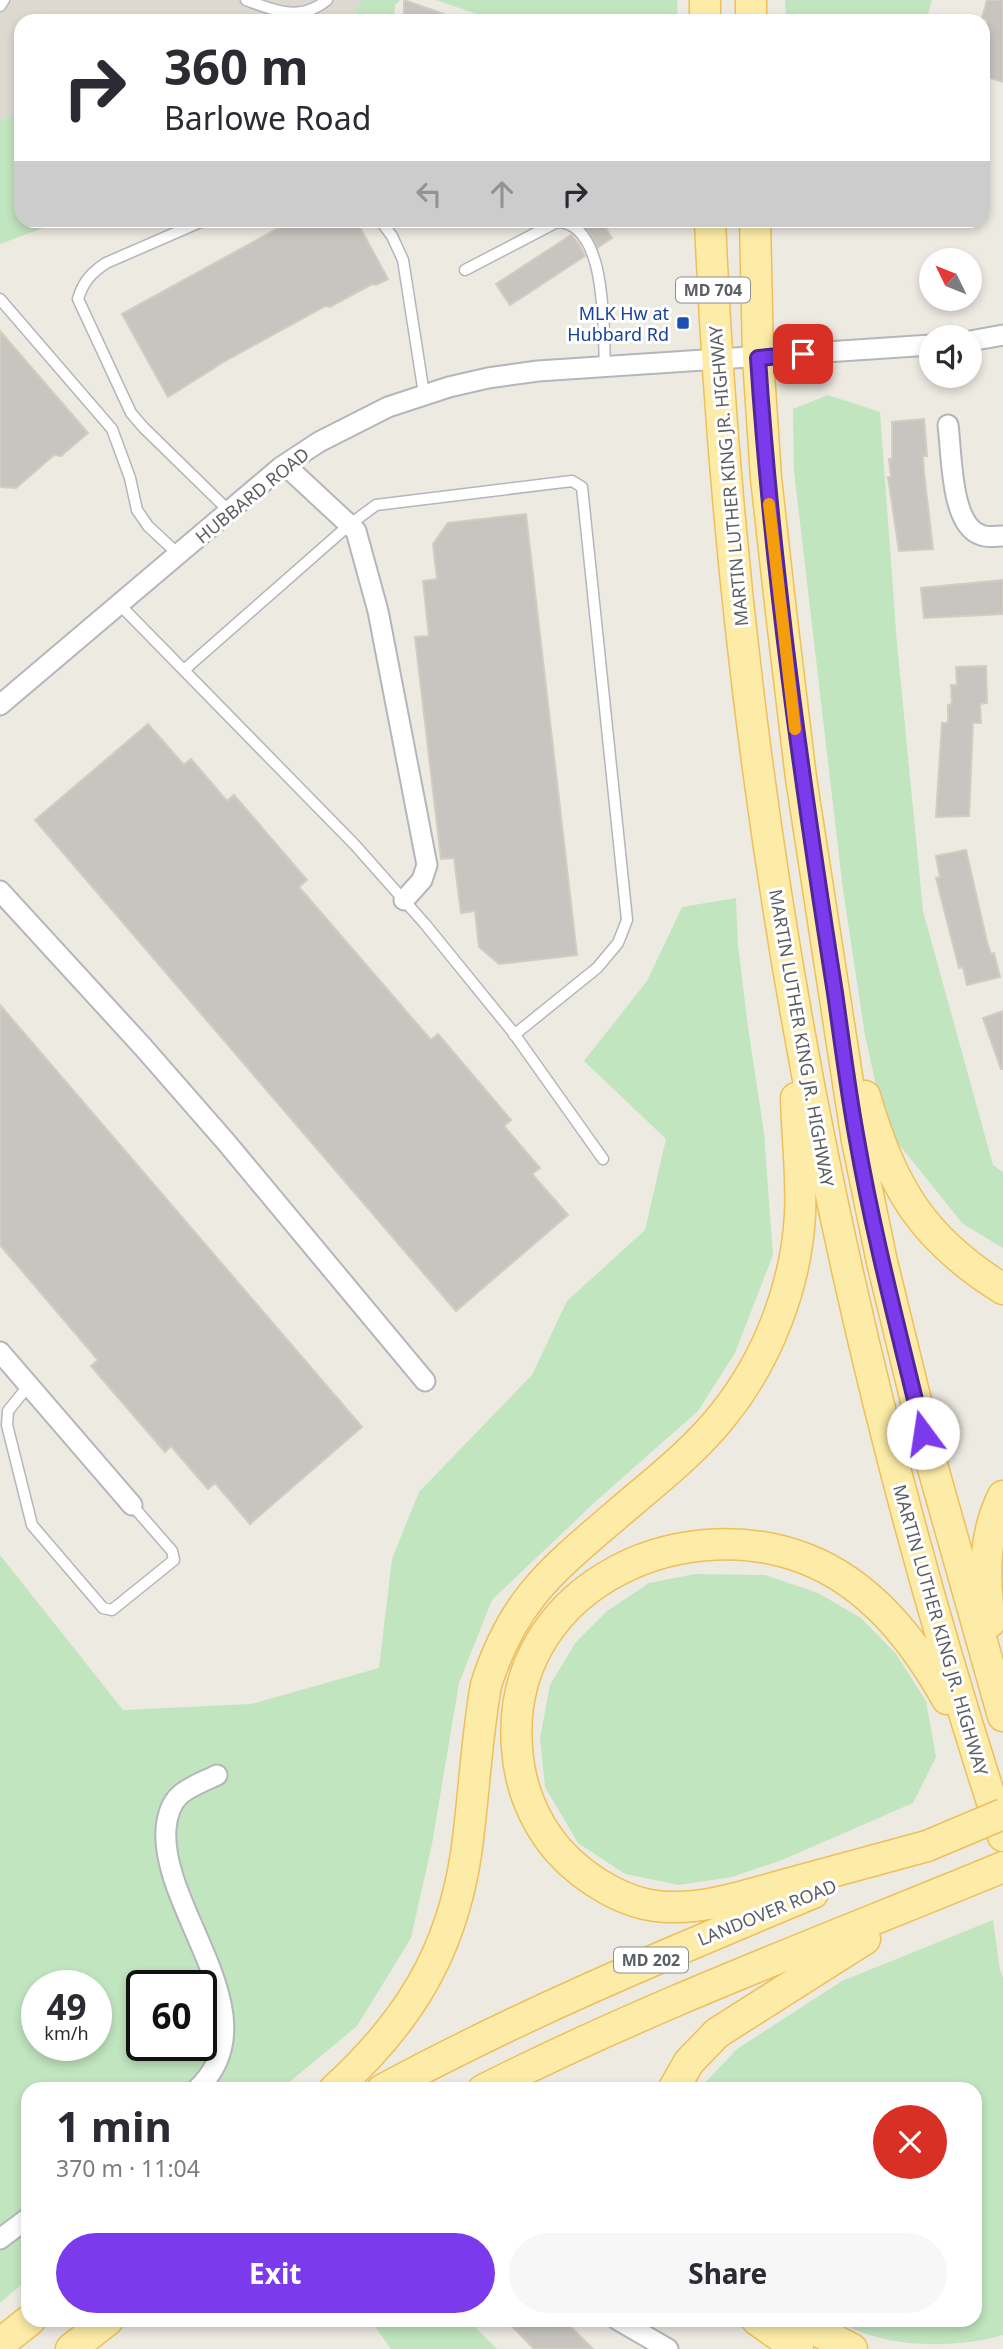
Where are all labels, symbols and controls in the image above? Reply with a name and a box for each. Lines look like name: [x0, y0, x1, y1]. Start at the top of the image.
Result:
text: 360 m: [164, 33, 309, 99]
icon: right: [49, 42, 140, 133]
text: Barlowe Road: [164, 96, 371, 139]
icon: left: [410, 175, 448, 213]
icon: ahead: [483, 175, 521, 213]
icon: right: [556, 175, 594, 213]
north arrow: [919, 248, 982, 312]
map controls: [919, 248, 982, 388]
road number: MD 704: [676, 278, 750, 302]
place label: MLK Hw at Hubbard Rd: [567, 301, 669, 346]
marker: MLK Hw at Hubbard Rd: [675, 315, 691, 331]
street label: MARTIN LUTHER KING JR. HIGHWAY: [703, 324, 753, 627]
pin: [773, 324, 833, 384]
button: sound: [919, 325, 982, 388]
icon: arrive: [784, 335, 822, 373]
street label: HUBBARD ROAD: [190, 442, 314, 548]
street label: MARTIN LUTHER KING JR. HIGHWAY: [764, 887, 840, 1190]
position arrow: [886, 1396, 960, 1470]
street label: MARTIN LUTHER KING JR. HIGHWAY: [888, 1482, 994, 1779]
street label: LANDOVER ROAD: [694, 1873, 840, 1951]
road number: MD 202: [614, 1948, 688, 1972]
speed limit sign: 60: [126, 1970, 217, 2061]
text: 49: [46, 1983, 87, 2030]
text: km/h: [44, 2021, 89, 2045]
text: 1 min: [56, 2097, 172, 2154]
button: close: [873, 2105, 947, 2179]
text: 370 m · 11:04: [56, 2152, 200, 2184]
button: Exit: [56, 2233, 495, 2313]
button: Share: [509, 2233, 947, 2313]

